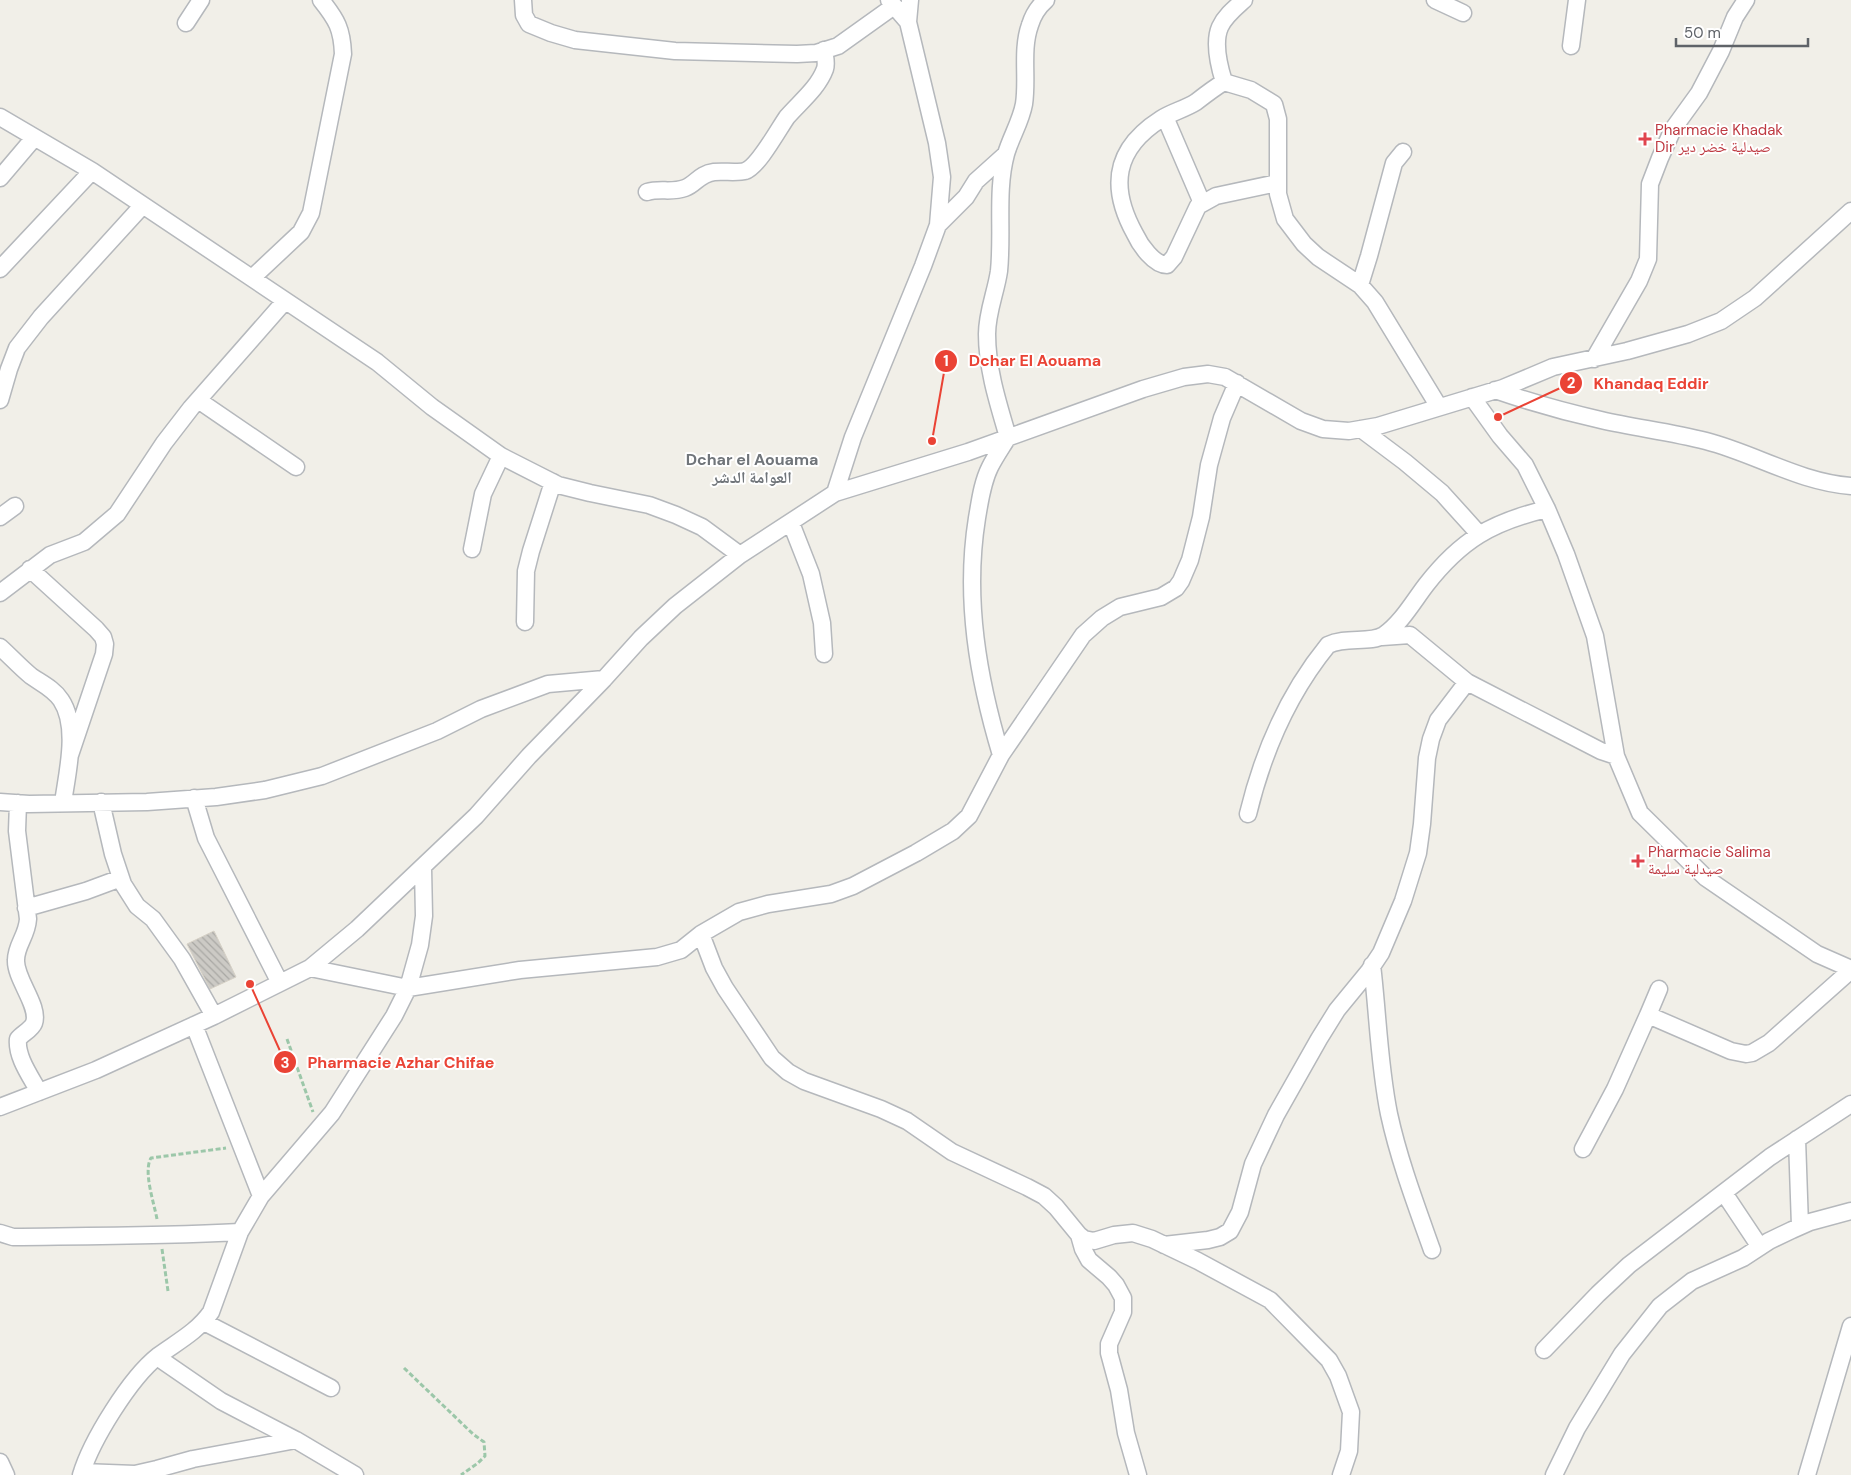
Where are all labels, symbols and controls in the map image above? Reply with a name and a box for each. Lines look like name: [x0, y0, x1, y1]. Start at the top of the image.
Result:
scale bar: [1676, 15, 1808, 47]
text: 50 m: [1684, 23, 1721, 43]
place label: Pharmacie Khadak Dir صيدلية خضر دير: [1655, 120, 1783, 157]
marker: Pharmacie Khadak Dir صيدلية خضر دير: [1639, 133, 1651, 145]
callout: Dchar El Aouama: [934, 345, 1111, 376]
text: Dchar El Aouama: [969, 350, 1101, 371]
text: 1: [943, 351, 949, 371]
callout: Khandaq Eddir: [1559, 367, 1719, 398]
text: 2: [1567, 373, 1576, 393]
text: Khandaq Eddir: [1594, 373, 1709, 394]
district label: Dchar el Aouama العوامة الدشر: [686, 449, 818, 488]
place label: Pharmacie Salima صيدلية سليمة: [1648, 842, 1771, 879]
marker: Pharmacie Salima صيدلية سليمة: [1632, 855, 1644, 867]
callout: Pharmacie Azhar Chifae: [272, 1047, 504, 1078]
text: Pharmacie Azhar Chifae: [307, 1052, 495, 1073]
text: 3: [280, 1053, 290, 1073]

